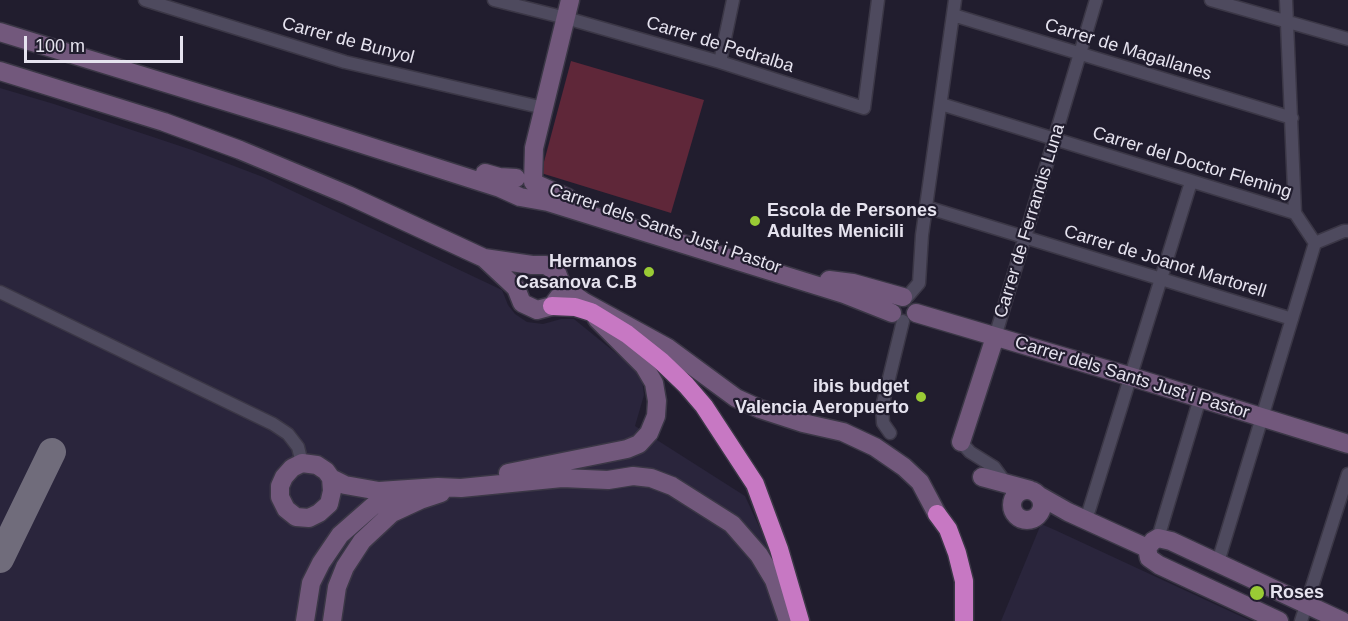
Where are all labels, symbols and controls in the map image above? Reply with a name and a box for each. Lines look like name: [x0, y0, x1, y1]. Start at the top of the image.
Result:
street label: Carrer de Pedralba: [644, 12, 796, 78]
street label: Carrer de Bunyol: [279, 13, 417, 69]
street label: Carrer de Magallanes: [1042, 14, 1214, 86]
scale bar: [27, 24, 186, 62]
text: 100 m: [35, 36, 85, 56]
street label: Carrer de Ferrandis Luna: [990, 121, 1070, 321]
street label: Carrer del Doctor Fleming: [1090, 122, 1294, 204]
street label: Carrer dels Sants Just i Pastor: [546, 179, 784, 279]
place label: Escola de Persones Adultes Menicili: [767, 200, 937, 242]
marker: Escola de Persones Adultes Menicili: [748, 214, 762, 228]
street label: Carrer de Joanot Martorell: [1061, 221, 1269, 303]
place label: Hermanos Casanova C.B: [516, 251, 637, 294]
marker: Hermanos Casanova C.B: [642, 265, 656, 279]
street label: Carrer dels Sants Just i Pastor: [1012, 332, 1252, 424]
place label: ibis budget Valencia Aeropuerto: [735, 376, 909, 418]
marker: ibis budget Valencia Aeropuerto: [914, 390, 928, 404]
place label: Roses: [1270, 582, 1324, 604]
marker: Roses: [1248, 584, 1266, 602]

